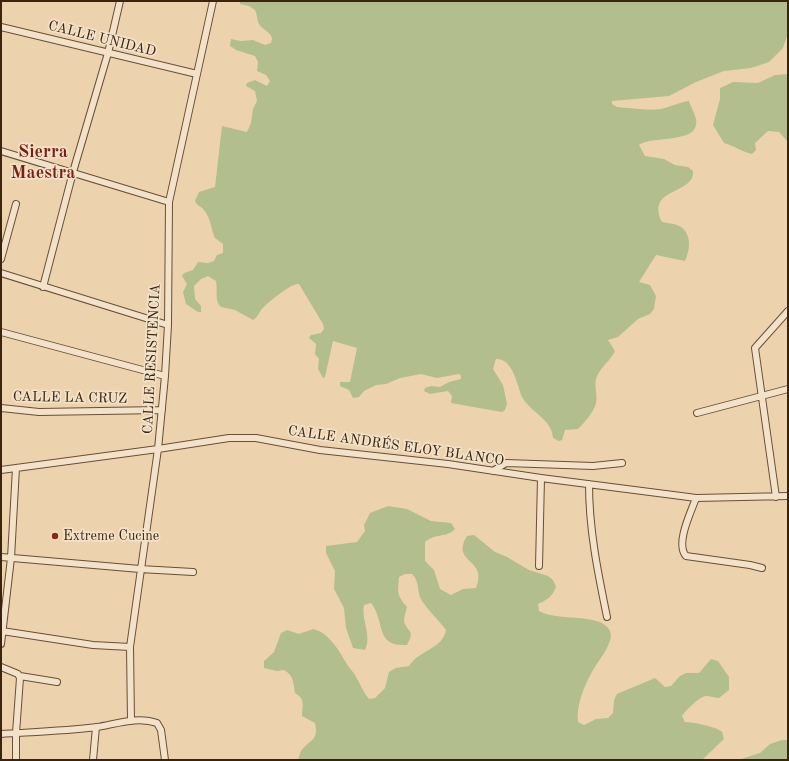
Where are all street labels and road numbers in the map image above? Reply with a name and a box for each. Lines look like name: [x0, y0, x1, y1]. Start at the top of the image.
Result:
street label: CALLE UNIDAD: [46, 17, 158, 61]
street label: CALLE RESISTENCIA: [140, 284, 164, 434]
street label: CALLE LA CRUZ: [13, 389, 127, 407]
street label: CALLE ANDRÉS ELOY BLANCO: [287, 423, 505, 469]

